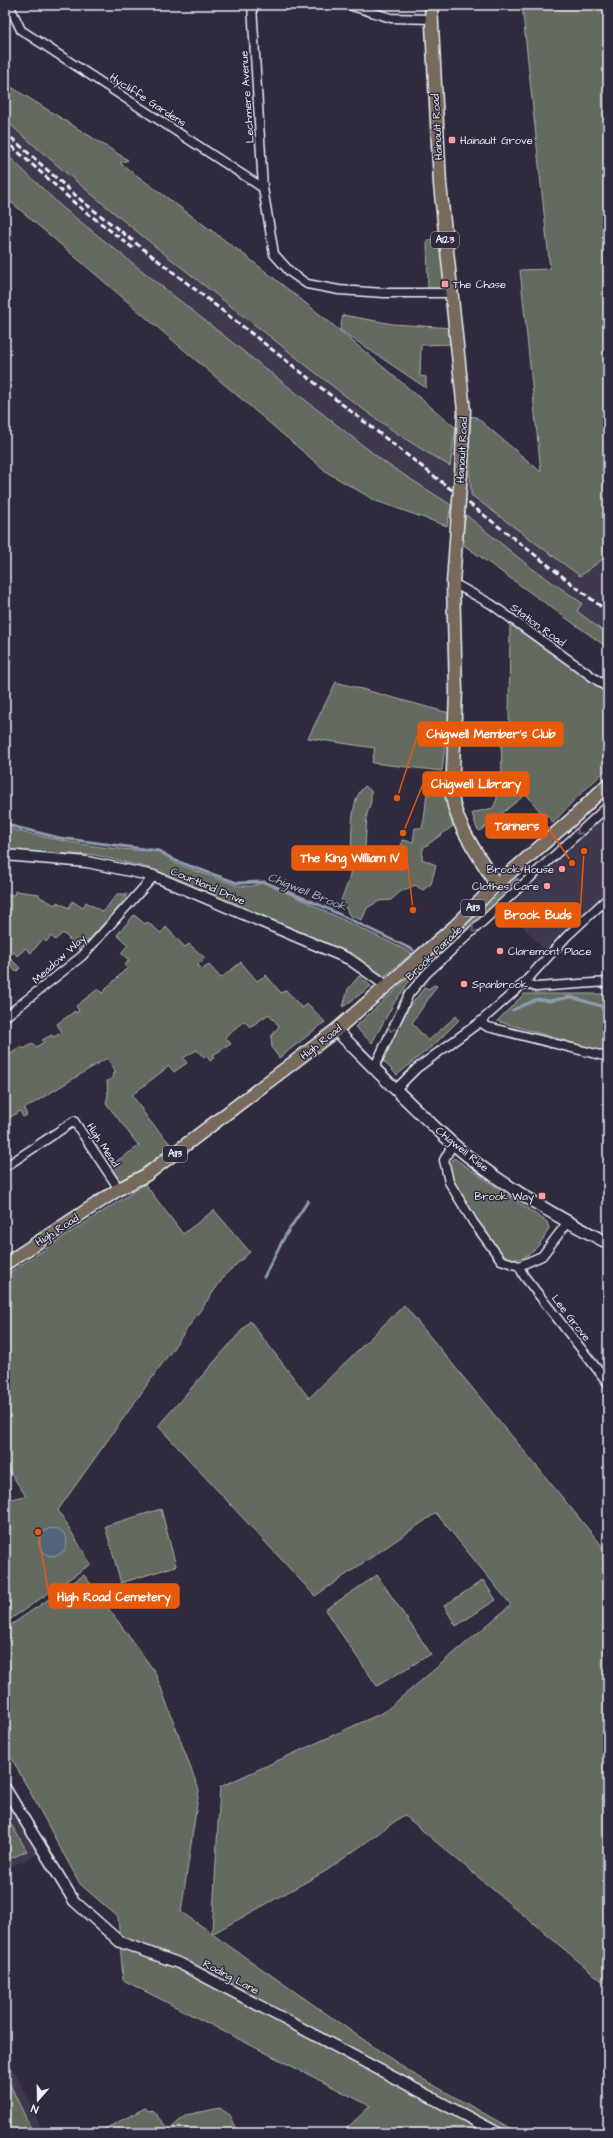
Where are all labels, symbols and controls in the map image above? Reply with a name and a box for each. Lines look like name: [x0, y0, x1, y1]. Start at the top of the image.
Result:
street label: Lechmere Avenue: [236, 50, 258, 144]
street label: Hycliffe Gardens: [106, 70, 190, 131]
street label: Hainault Road: [428, 93, 446, 161]
place label: Hainault Grove: [460, 133, 533, 148]
marker: Hainault Grove: [447, 135, 457, 145]
road number: A123: [431, 232, 459, 248]
place label: The Chase: [453, 277, 506, 292]
marker: The Chase: [440, 279, 450, 289]
street label: Hainault Road: [453, 416, 471, 484]
street label: Station Road: [507, 600, 569, 650]
callout: Chigwell Member's Club: [418, 722, 563, 746]
text: Chigwell Member's Club: [427, 726, 556, 745]
callout: Chigwell Library: [423, 772, 529, 796]
text: Chigwell Library: [431, 776, 521, 795]
callout: Tanners: [486, 814, 547, 838]
text: Tanners: [494, 818, 539, 835]
one-way arrow: [576, 827, 584, 835]
callout: The King WIlliam IV: [292, 846, 407, 870]
text: The King WIlliam IV: [299, 850, 400, 869]
place label: Brook House: [487, 862, 554, 877]
street label: Courtland Drive: [168, 864, 248, 908]
marker: Brook House: [557, 864, 567, 874]
water label: Chigwell Brook: [265, 869, 349, 917]
place label: Clothes Care: [472, 879, 539, 894]
marker: Clothes Care: [542, 881, 552, 891]
road number: A113: [461, 900, 485, 916]
callout: Brook Buds: [496, 903, 580, 927]
text: Brook Buds: [504, 907, 572, 924]
street label: Brook Parade: [402, 922, 466, 984]
one-way arrow: [471, 925, 478, 932]
street label: Meadow Way: [29, 931, 90, 988]
place label: Claremont Place: [508, 944, 592, 959]
marker: Claremont Place: [495, 946, 505, 956]
place label: Spanbrook: [472, 977, 528, 992]
marker: Spanbrook: [459, 979, 469, 989]
street label: High Road: [297, 1021, 346, 1064]
one-way arrow: [388, 1024, 396, 1032]
street label: High Mead: [82, 1120, 123, 1171]
street label: Chigwell Rise: [432, 1123, 492, 1176]
road number: A113: [163, 1146, 187, 1162]
place label: Brook Way: [475, 1189, 534, 1205]
marker: Brook Way: [537, 1191, 547, 1201]
street label: High Road: [32, 1210, 83, 1251]
street label: Lee Grove: [548, 1292, 594, 1345]
callout: High Road Cemetery: [49, 1584, 179, 1608]
text: High Road Cemetery: [57, 1589, 171, 1608]
street label: Roding Lane: [200, 1956, 262, 1999]
north arrow: [18, 2080, 58, 2120]
text: N: [29, 2101, 41, 2117]

